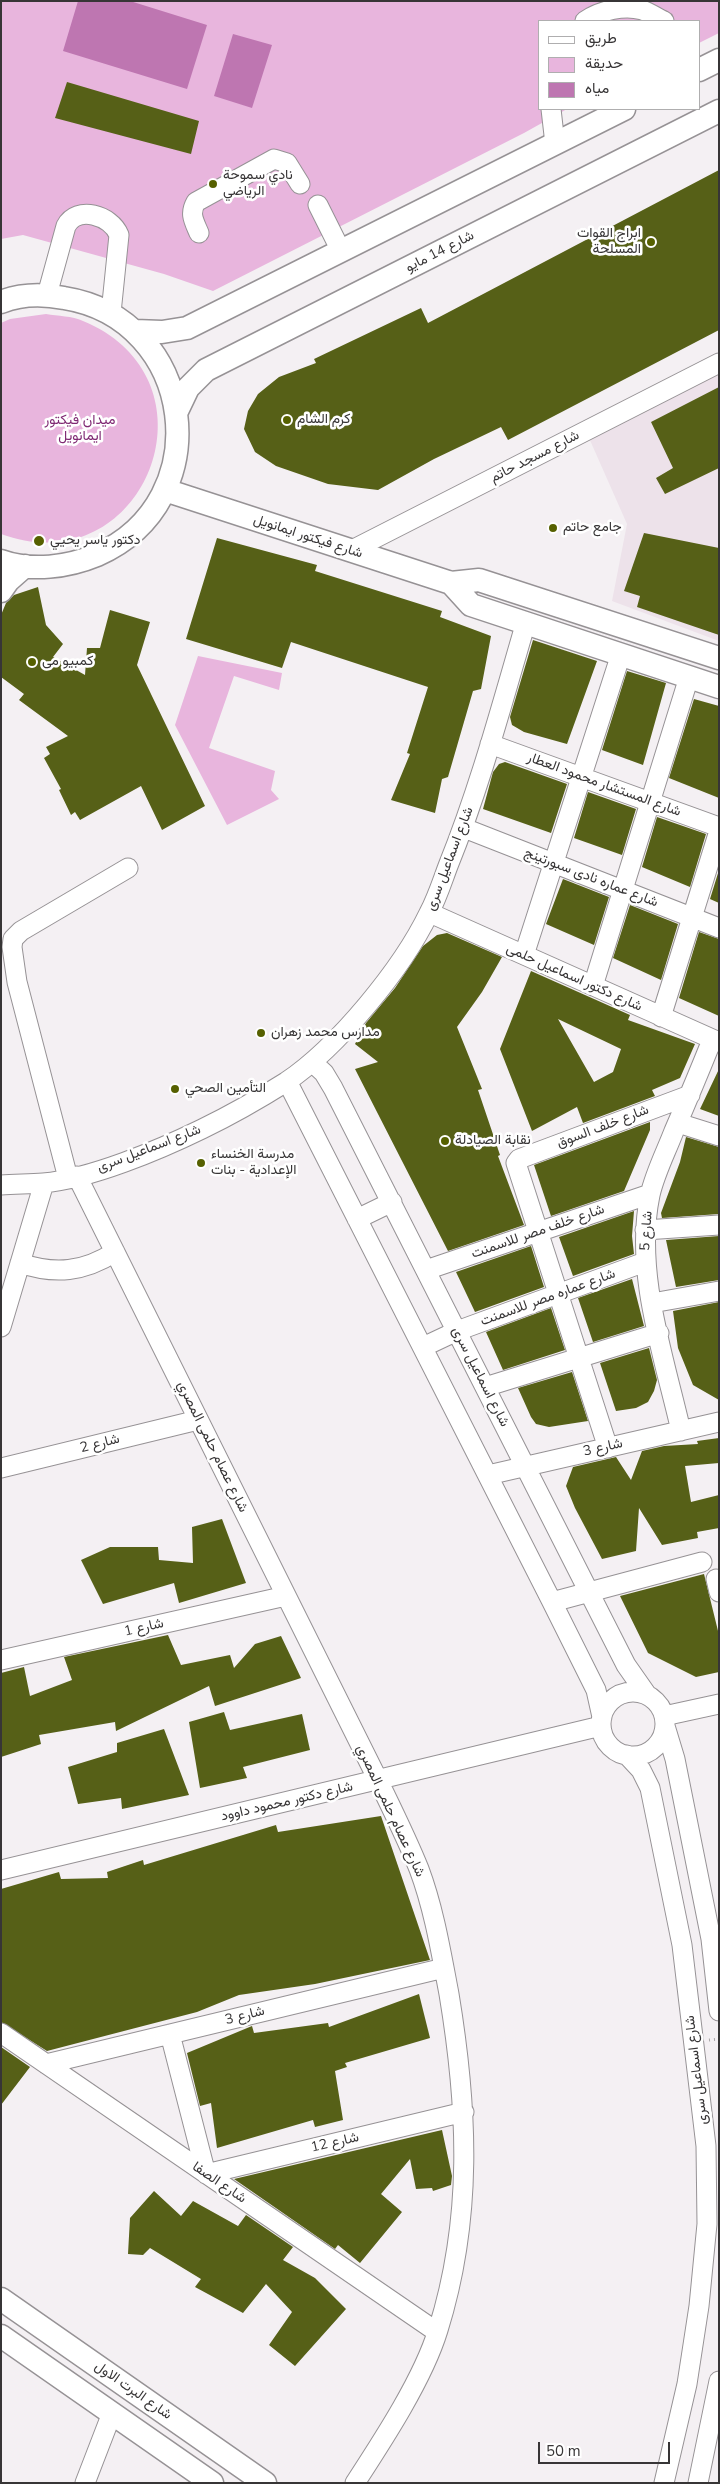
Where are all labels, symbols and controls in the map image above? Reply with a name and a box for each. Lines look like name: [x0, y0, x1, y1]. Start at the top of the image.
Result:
legend: [538, 20, 700, 110]
text: طريق: [585, 28, 617, 48]
text: حديقة: [585, 53, 623, 73]
text: مياه: [585, 78, 609, 98]
place label: نادي سموحة الرياضي: [223, 168, 293, 200]
marker: نادي سموحة الرياضي: [207, 178, 219, 190]
place label: ابراج القوات المسلحة: [577, 226, 641, 258]
street label: شارع 14 مايو: [403, 228, 477, 276]
marker: ابراج القوات المسلحة: [645, 236, 657, 248]
place label: كرم الشام: [297, 412, 351, 428]
park label: ميدان فيكتور ايمانويل: [45, 413, 115, 446]
marker: كرم الشام: [281, 414, 293, 426]
street label: شارع مسجد حاتم: [488, 427, 582, 487]
street label: شارع فيكتور ايمانويل: [251, 511, 365, 563]
place label: جامع حاتم: [563, 520, 622, 536]
marker: جامع حاتم: [547, 522, 559, 534]
place label: دكتور ياسر يحيي: [50, 533, 140, 549]
marker: دكتور ياسر يحيي: [32, 534, 46, 548]
place label: كمبيو مى: [42, 654, 94, 670]
marker: كمبيو مى: [26, 656, 38, 668]
street label: شارع المستشار محمود العطار: [525, 749, 683, 821]
street label: شارع اسماعيل سرى: [422, 805, 478, 913]
street label: شارع عماره نادى سبورتينج: [522, 845, 660, 911]
street label: شارع دكتور اسماعيل حلمى: [503, 940, 645, 1016]
place label: مدارس محمد زهران: [271, 1025, 380, 1041]
marker: مدارس محمد زهران: [255, 1027, 267, 1039]
place label: التأمين الصحي: [185, 1081, 266, 1097]
marker: التأمين الصحي: [169, 1083, 181, 1095]
street label: شارع خلف السوق: [555, 1102, 651, 1152]
street label: شارع اسماعيل سرى: [95, 1121, 203, 1177]
place label: نقابة الصيادلة: [455, 1133, 531, 1149]
marker: نقابة الصيادلة: [439, 1135, 451, 1147]
place label: مدرسة الخنساء الإعدادية - بنات: [211, 1147, 296, 1180]
marker: مدرسة الخنساء الإعدادية - بنات: [195, 1157, 207, 1169]
street label: شارع خلف مصر للاسمنت: [469, 1201, 607, 1263]
street label: شارع 5: [637, 1210, 657, 1252]
street label: شارع عماره مصر للاسمنت: [478, 1266, 618, 1330]
street label: شارع اسماعيل سرى: [448, 1324, 512, 1430]
street label: شارع عصام حلمى المصري: [173, 1379, 251, 1515]
street label: شارع 2: [78, 1431, 122, 1457]
street label: شارع 3: [582, 1435, 624, 1461]
street label: شارع 1: [123, 1615, 165, 1641]
street label: شارع عصام حلمى المصري: [352, 1742, 428, 1880]
street label: شارع دكتور محمود داوود: [219, 1779, 355, 1825]
street label: شارع 3: [223, 2003, 267, 2029]
street label: شارع اسماعيل سرى: [682, 2014, 712, 2126]
street label: شارع 12: [309, 2129, 361, 2157]
street label: شارع الصفا: [189, 2159, 249, 2207]
street label: شارع البرت الاول: [91, 2358, 175, 2424]
scale bar: [540, 2432, 672, 2464]
text: 50 m: [546, 2441, 581, 2461]

